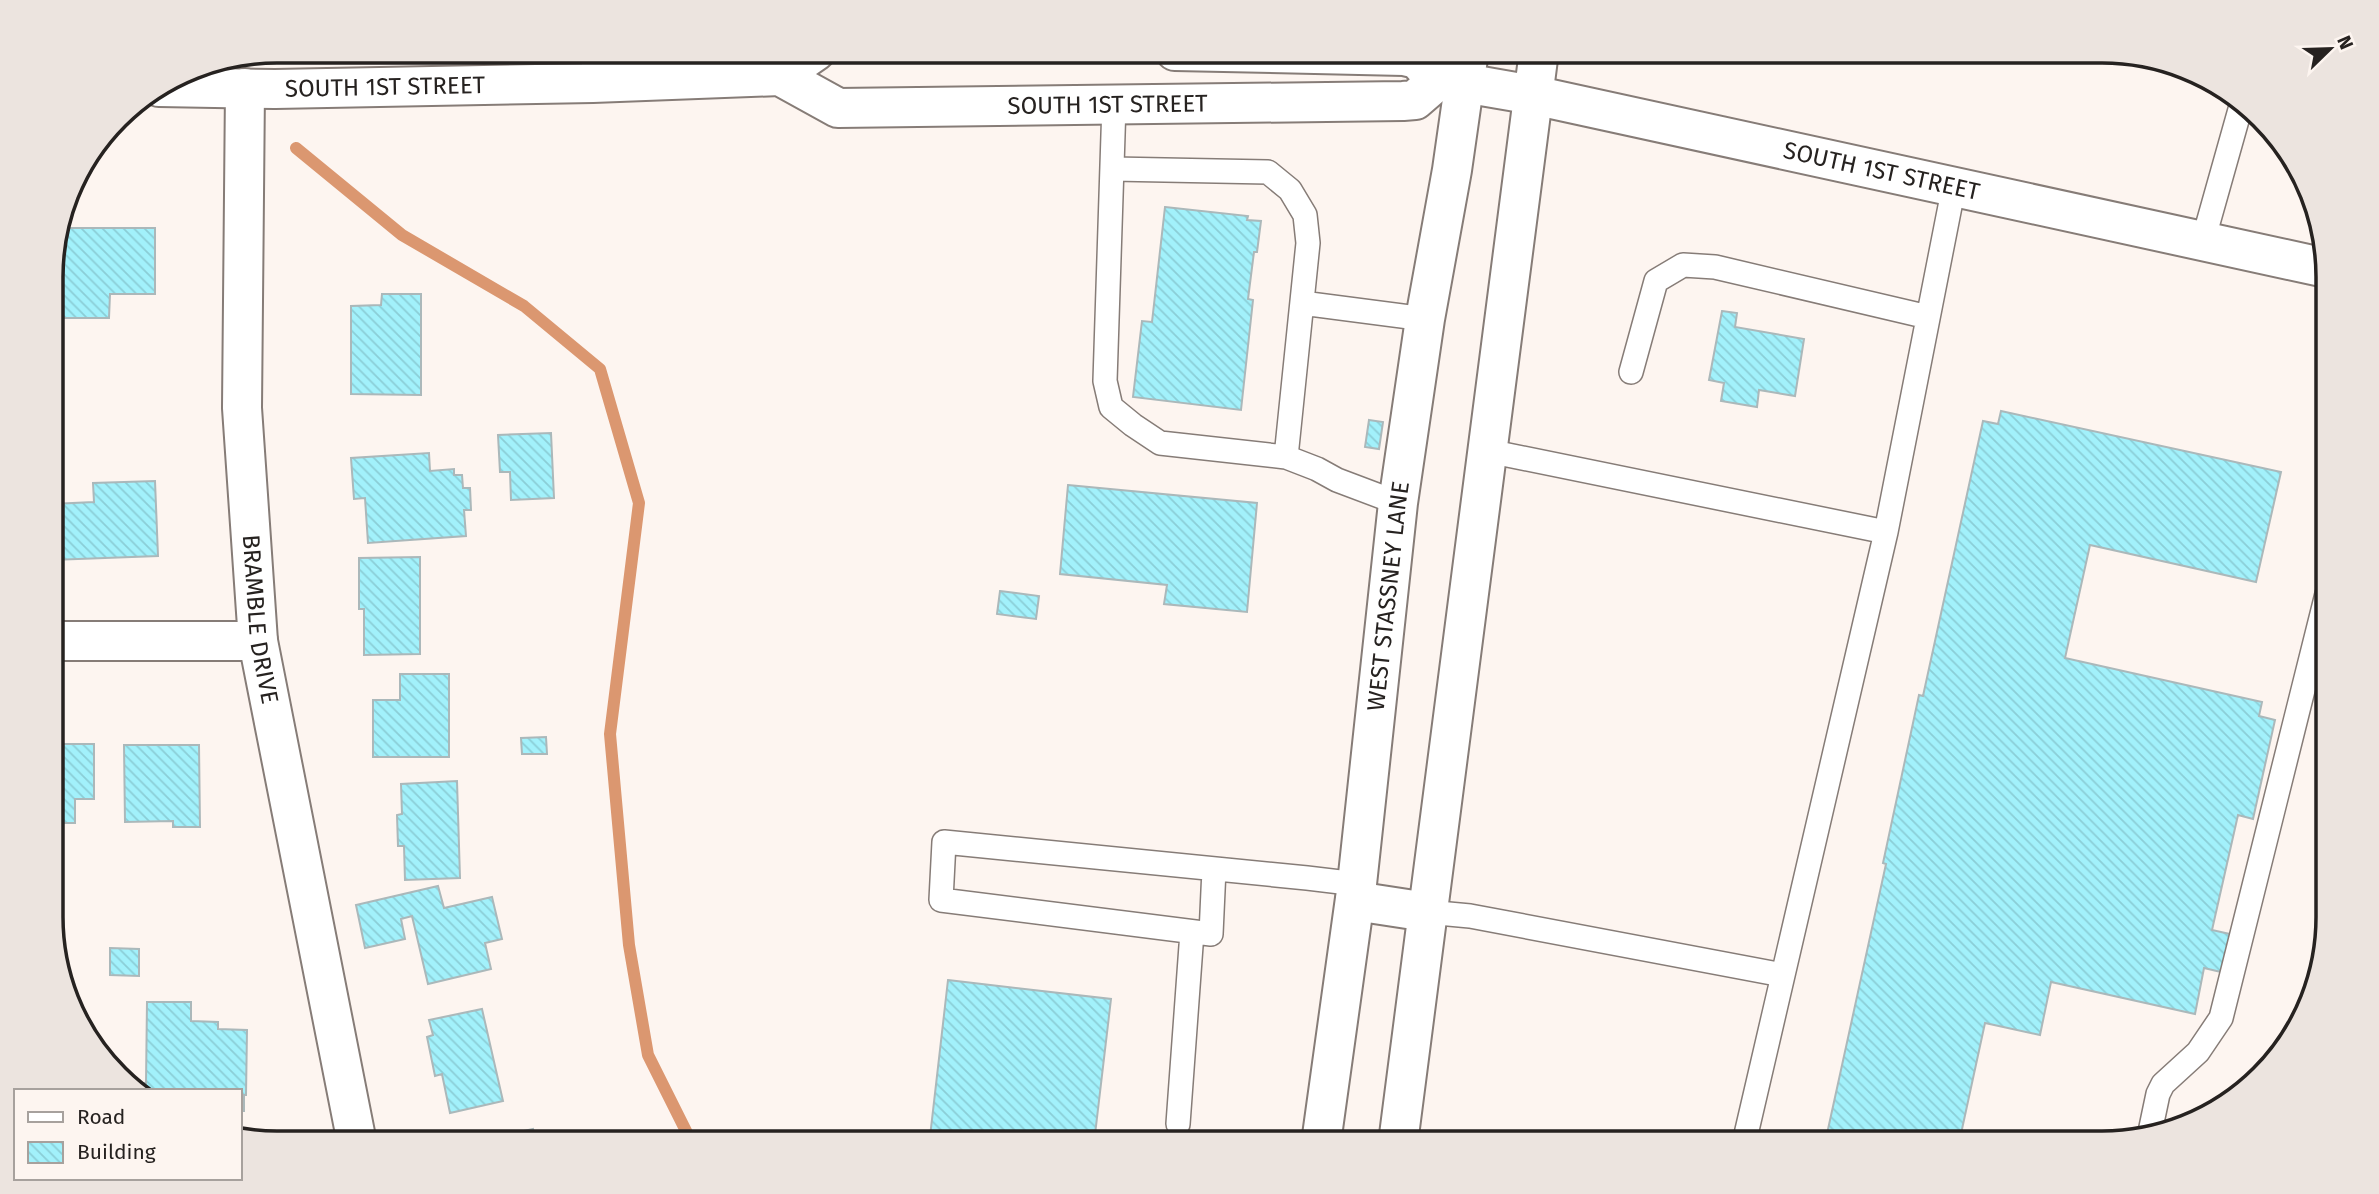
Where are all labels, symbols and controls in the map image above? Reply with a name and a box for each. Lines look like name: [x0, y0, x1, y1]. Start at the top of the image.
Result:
north arrow: [2295, 14, 2365, 84]
text: N: [2332, 32, 2358, 53]
street label: SOUTH 1ST STREET: [285, 71, 486, 103]
street label: SOUTH 1ST STREET: [1007, 89, 1208, 120]
street label: SOUTH 1ST STREET: [1781, 136, 1983, 206]
street label: WEST STASSNEY LANE: [1362, 479, 1415, 712]
street label: BRAMBLE DRIVE: [237, 533, 284, 706]
legend: [14, 1089, 242, 1180]
text: Road: [77, 1104, 125, 1130]
text: Building: [77, 1139, 156, 1165]

